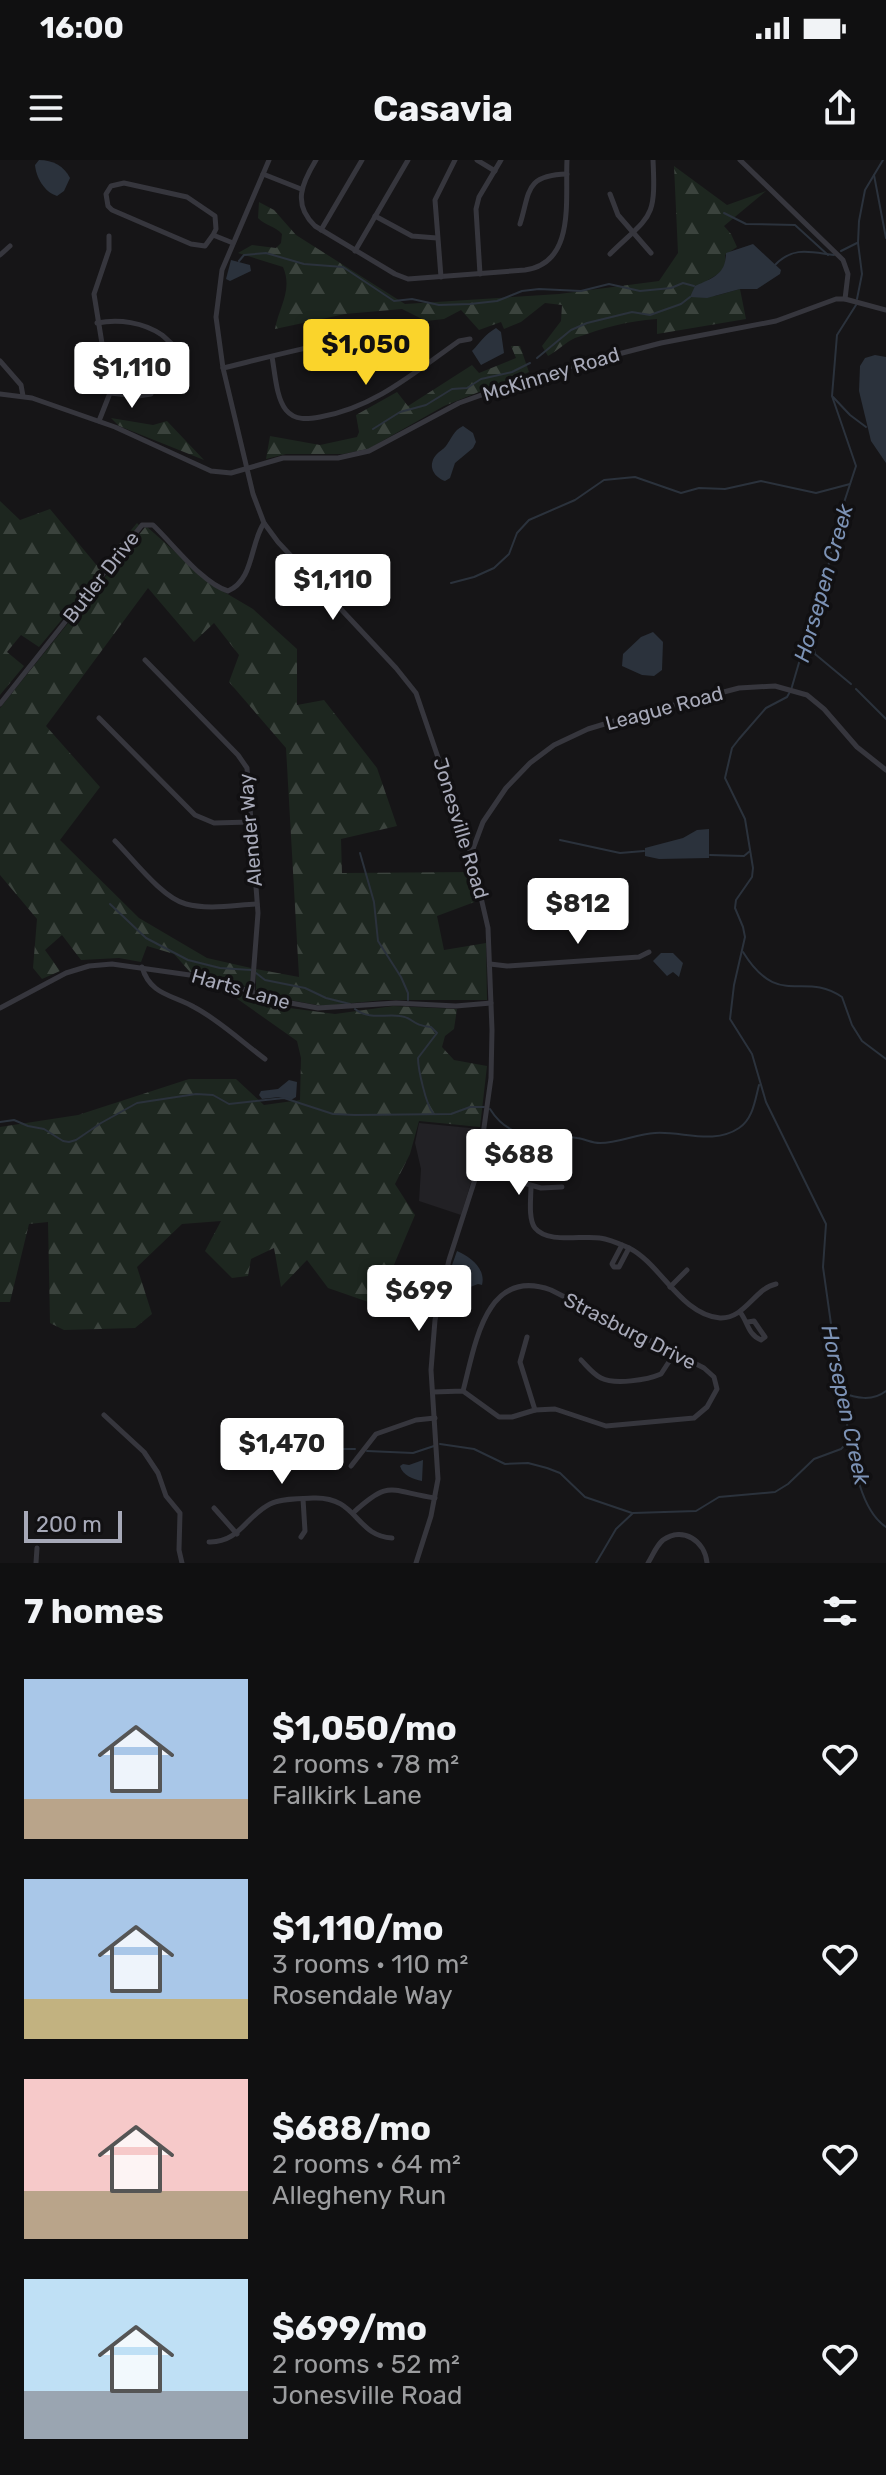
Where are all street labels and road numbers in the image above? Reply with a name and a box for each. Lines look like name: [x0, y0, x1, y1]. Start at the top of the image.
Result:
street label: McKinney Road: [480, 342, 622, 406]
street label: Butler Drive: [58, 526, 144, 628]
street label: League Road: [603, 681, 725, 735]
street label: Jonesville Road: [428, 754, 494, 902]
street label: Alender Way: [233, 772, 267, 888]
street label: Harts Lane: [189, 963, 293, 1015]
street label: Strasburg Drive: [560, 1287, 700, 1375]

